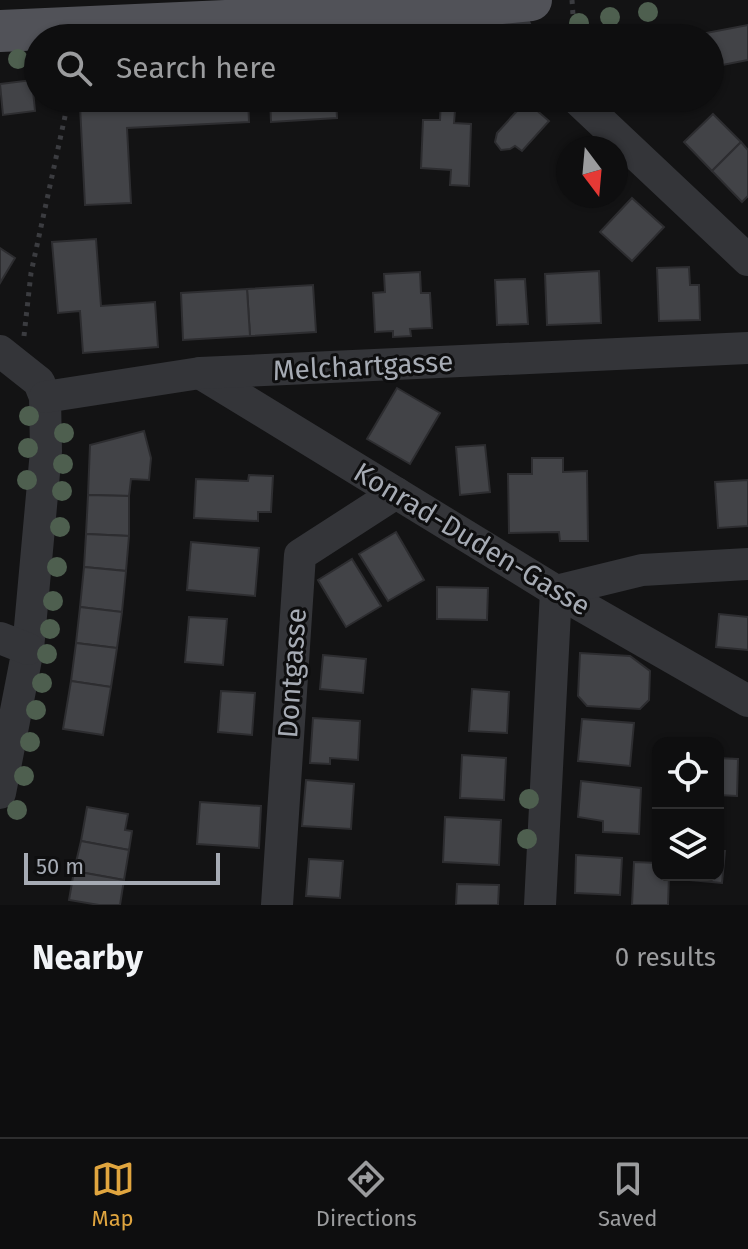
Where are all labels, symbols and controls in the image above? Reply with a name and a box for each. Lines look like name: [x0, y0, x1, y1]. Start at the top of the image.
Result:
search box: [24, 24, 724, 112]
icon: search: [52, 46, 96, 90]
text: Search here: [116, 50, 276, 86]
north arrow: [556, 136, 628, 208]
street label: Melchartgasse: [272, 345, 454, 387]
street label: Konrad-Duden-Gasse: [348, 455, 596, 623]
street label: Dontgasse: [271, 607, 313, 739]
map controls: [652, 737, 724, 881]
button: locate: [652, 737, 724, 809]
button: layers: [652, 809, 724, 881]
scale bar: [24, 849, 220, 885]
text: 50 m: [36, 853, 84, 880]
text: Nearby: [32, 937, 143, 978]
text: 0 results: [615, 942, 716, 973]
tab: Map: [91, 1157, 135, 1232]
tab: Directions: [316, 1157, 417, 1232]
tab: Saved: [598, 1157, 657, 1232]

